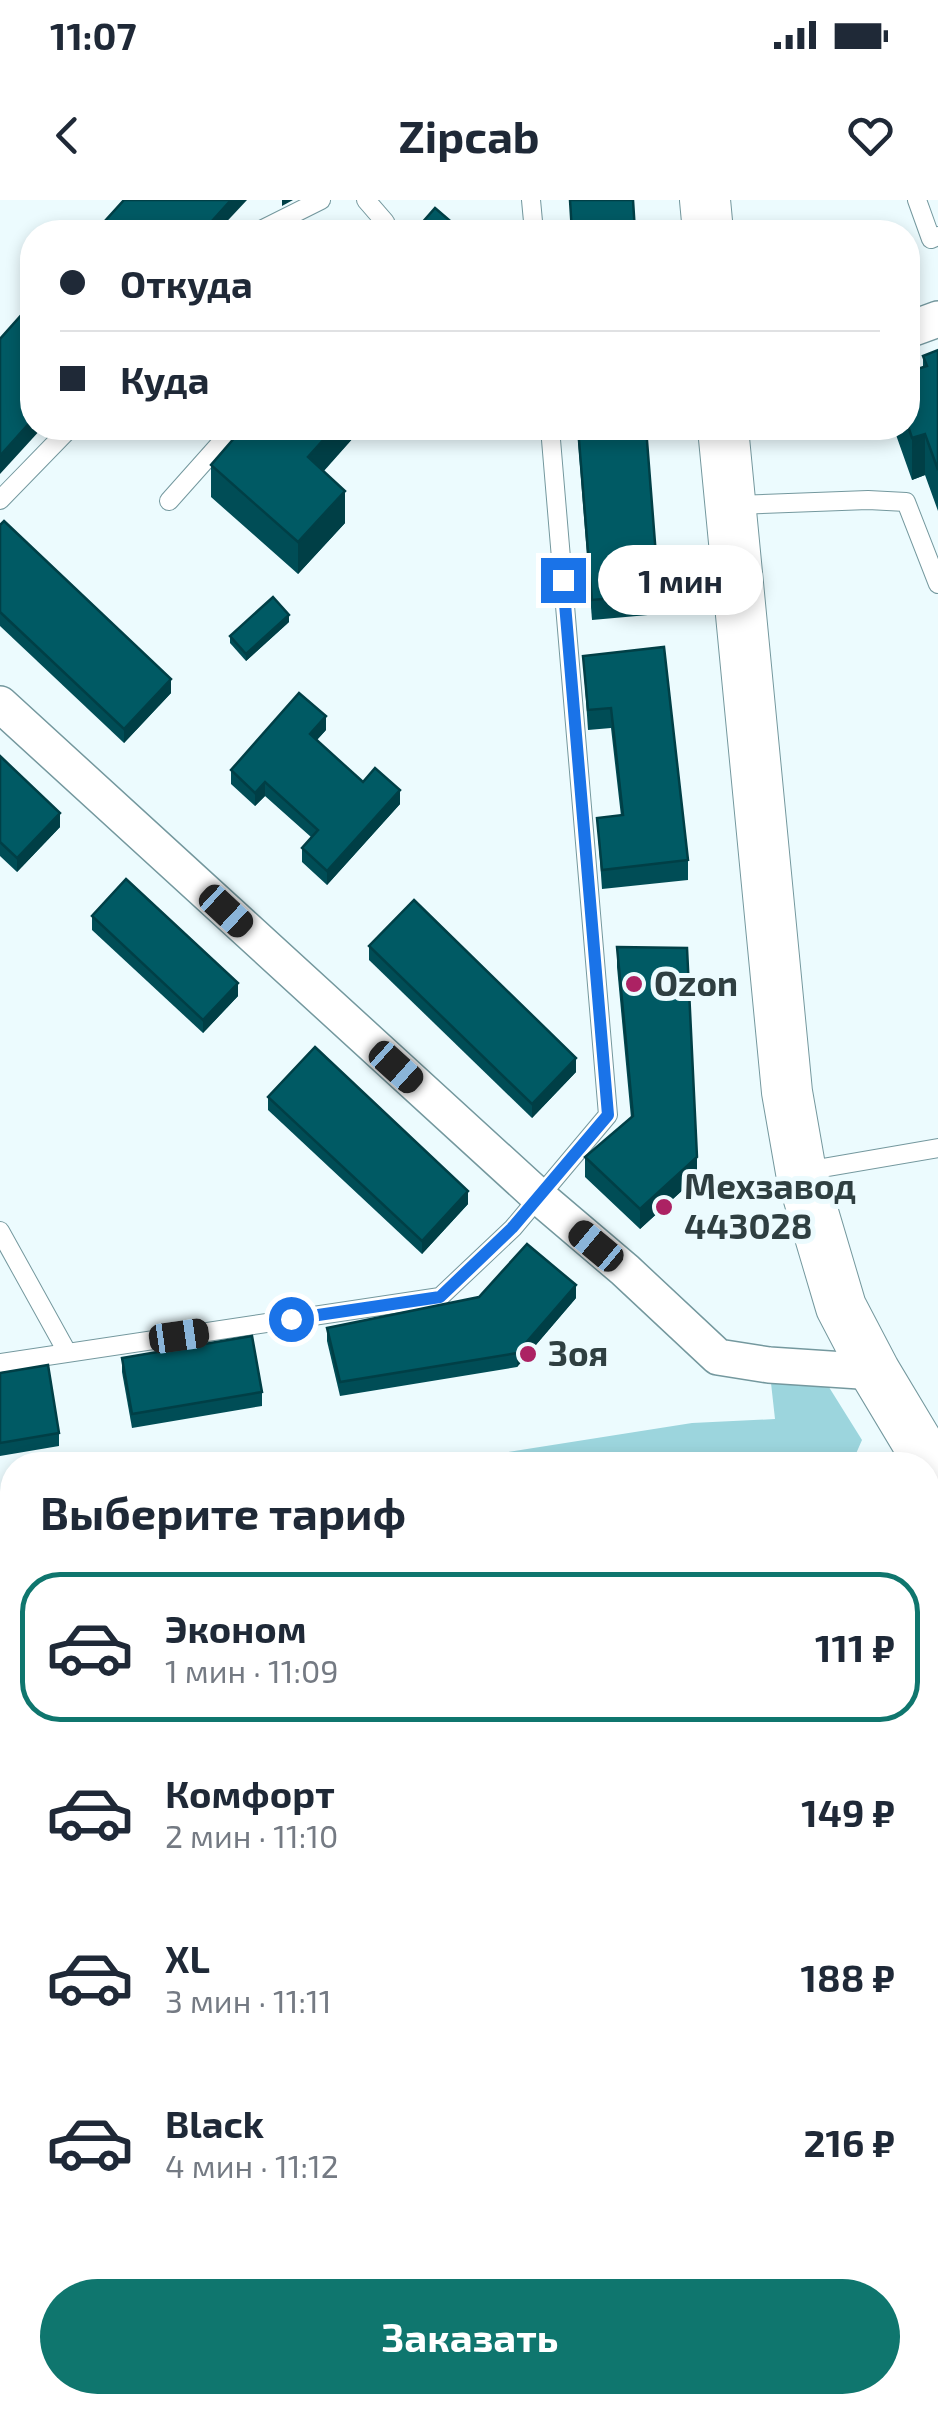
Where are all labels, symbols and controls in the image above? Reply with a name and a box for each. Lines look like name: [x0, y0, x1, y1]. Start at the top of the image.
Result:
text: 11:07: [50, 12, 137, 58]
icon: back: [40, 108, 95, 163]
text: Zipcab: [398, 108, 540, 162]
icon: heart: [843, 108, 898, 163]
text: Откуда: [120, 260, 253, 306]
text: Куда: [120, 356, 209, 402]
callout: 1 мин: [598, 545, 763, 615]
route end: [541, 558, 586, 603]
text: 1 мин: [638, 561, 723, 599]
car: [194, 880, 258, 942]
place label: Ozon: [654, 961, 738, 1003]
marker: Ozon: [623, 973, 645, 995]
car: [364, 1036, 428, 1098]
place label: Мехзавод 443028: [684, 1164, 856, 1246]
marker: Мехзавод 443028: [653, 1196, 675, 1218]
car: [563, 1215, 629, 1277]
route start: [269, 1297, 314, 1342]
car: [147, 1317, 211, 1355]
place label: Зоя: [548, 1331, 608, 1373]
marker: Зоя: [517, 1343, 539, 1365]
text: Выберите тариф: [40, 1485, 406, 1539]
icon: car: [45, 1602, 135, 1692]
text: Эконом: [165, 1605, 307, 1651]
text: 111 ₽: [815, 1624, 895, 1670]
text: 1 мин · 11:09: [165, 1651, 339, 1689]
icon: car: [45, 1767, 135, 1857]
text: Комфорт: [165, 1770, 335, 1816]
text: 149 ₽: [801, 1789, 895, 1835]
text: 2 мин · 11:10: [165, 1816, 338, 1854]
icon: car: [45, 1932, 135, 2022]
text: XL: [165, 1935, 210, 1981]
text: 188 ₽: [801, 1954, 895, 2000]
text: 3 мин · 11:11: [165, 1981, 332, 2019]
icon: car: [45, 2097, 135, 2187]
text: Black: [165, 2100, 264, 2146]
text: 216 ₽: [803, 2119, 895, 2165]
text: 4 мин · 11:12: [165, 2146, 339, 2184]
button: Заказать: [40, 2279, 900, 2394]

